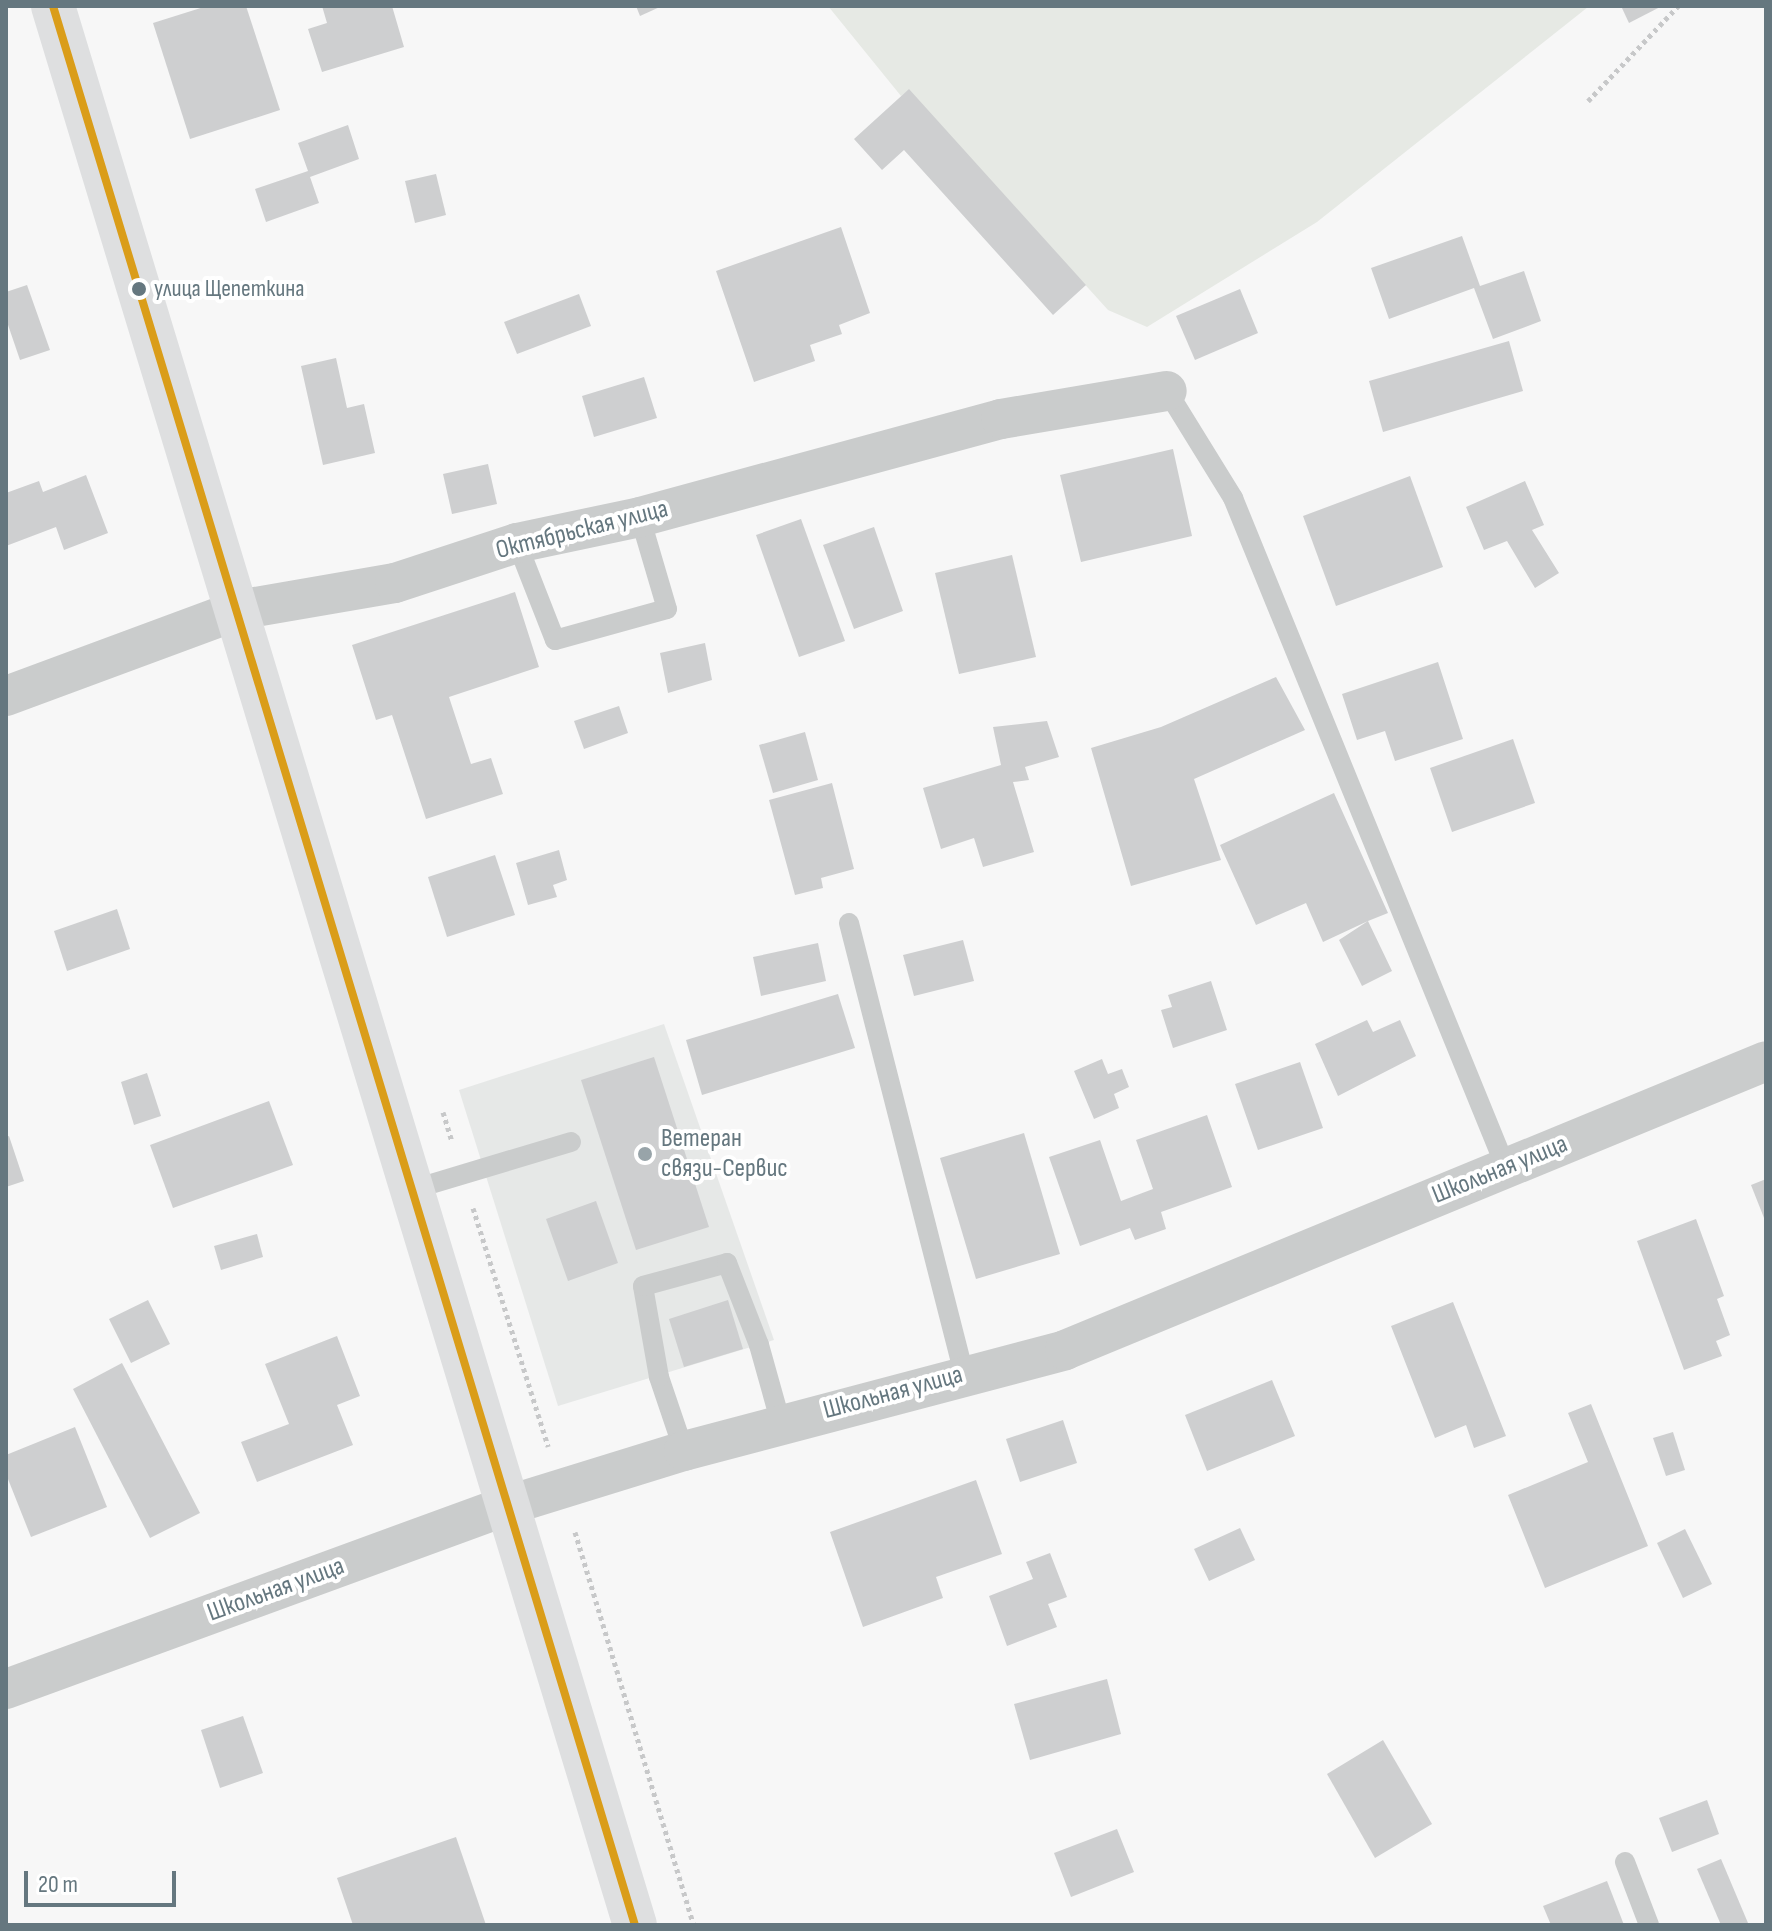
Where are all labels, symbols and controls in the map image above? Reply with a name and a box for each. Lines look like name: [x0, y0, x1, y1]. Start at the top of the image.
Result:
place label: улица Щепеткина: [154, 275, 305, 303]
marker: улица Щепеткина: [131, 281, 147, 297]
street label: Октябрьская улица: [493, 494, 671, 566]
place label: Ветеран связи-Сервис: [661, 1123, 788, 1184]
street label: Школьная улица: [1428, 1129, 1572, 1211]
marker: Ветеран связи-Сервис: [636, 1145, 654, 1163]
street label: Школьная улица: [820, 1359, 966, 1427]
street label: Школьная улица: [203, 1551, 349, 1629]
scale bar: [28, 1855, 180, 1905]
text: 20 m: [38, 1870, 78, 1899]

